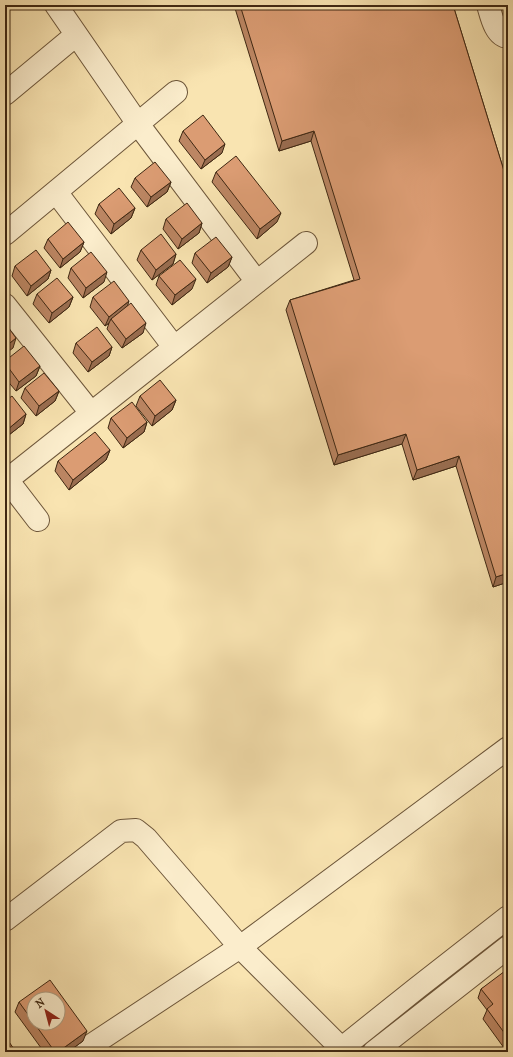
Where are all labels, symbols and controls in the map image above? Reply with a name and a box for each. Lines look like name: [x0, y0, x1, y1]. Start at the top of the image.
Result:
north arrow: [26, 991, 66, 1031]
text: N: [33, 995, 48, 1011]

